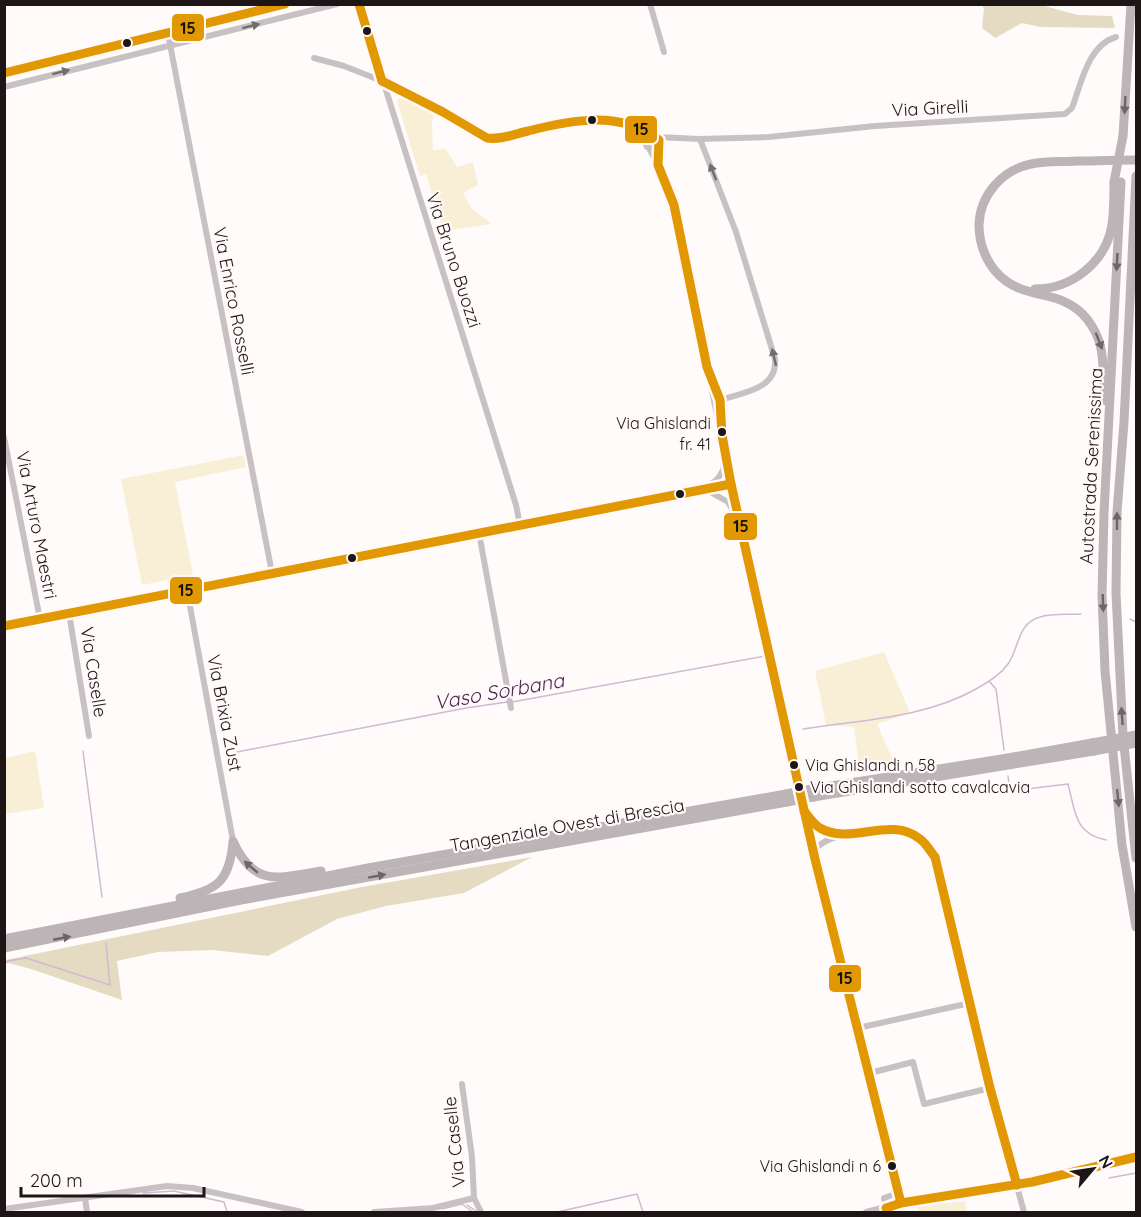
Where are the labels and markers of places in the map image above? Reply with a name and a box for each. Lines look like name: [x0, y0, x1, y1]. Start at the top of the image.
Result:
unlabelled marker: [361, 25, 373, 37]
unlabelled marker: [121, 37, 133, 49]
unlabelled marker: [586, 114, 598, 126]
place label: Via Ghislandi fr. 41: [616, 413, 711, 454]
marker: Via Ghislandi fr. 41: [716, 426, 728, 438]
unlabelled marker: [674, 488, 686, 500]
unlabelled marker: [346, 552, 358, 564]
place label: Via Ghislandi n 58: [805, 755, 935, 775]
marker: Via Ghislandi n 58: [788, 759, 800, 771]
place label: Via Ghislandi sotto cavalcavia: [810, 777, 1030, 797]
marker: Via Ghislandi sotto cavalcavia: [793, 781, 805, 793]
place label: Via Ghislandi n 6: [759, 1156, 881, 1176]
marker: Via Ghislandi n 6: [886, 1160, 898, 1172]

